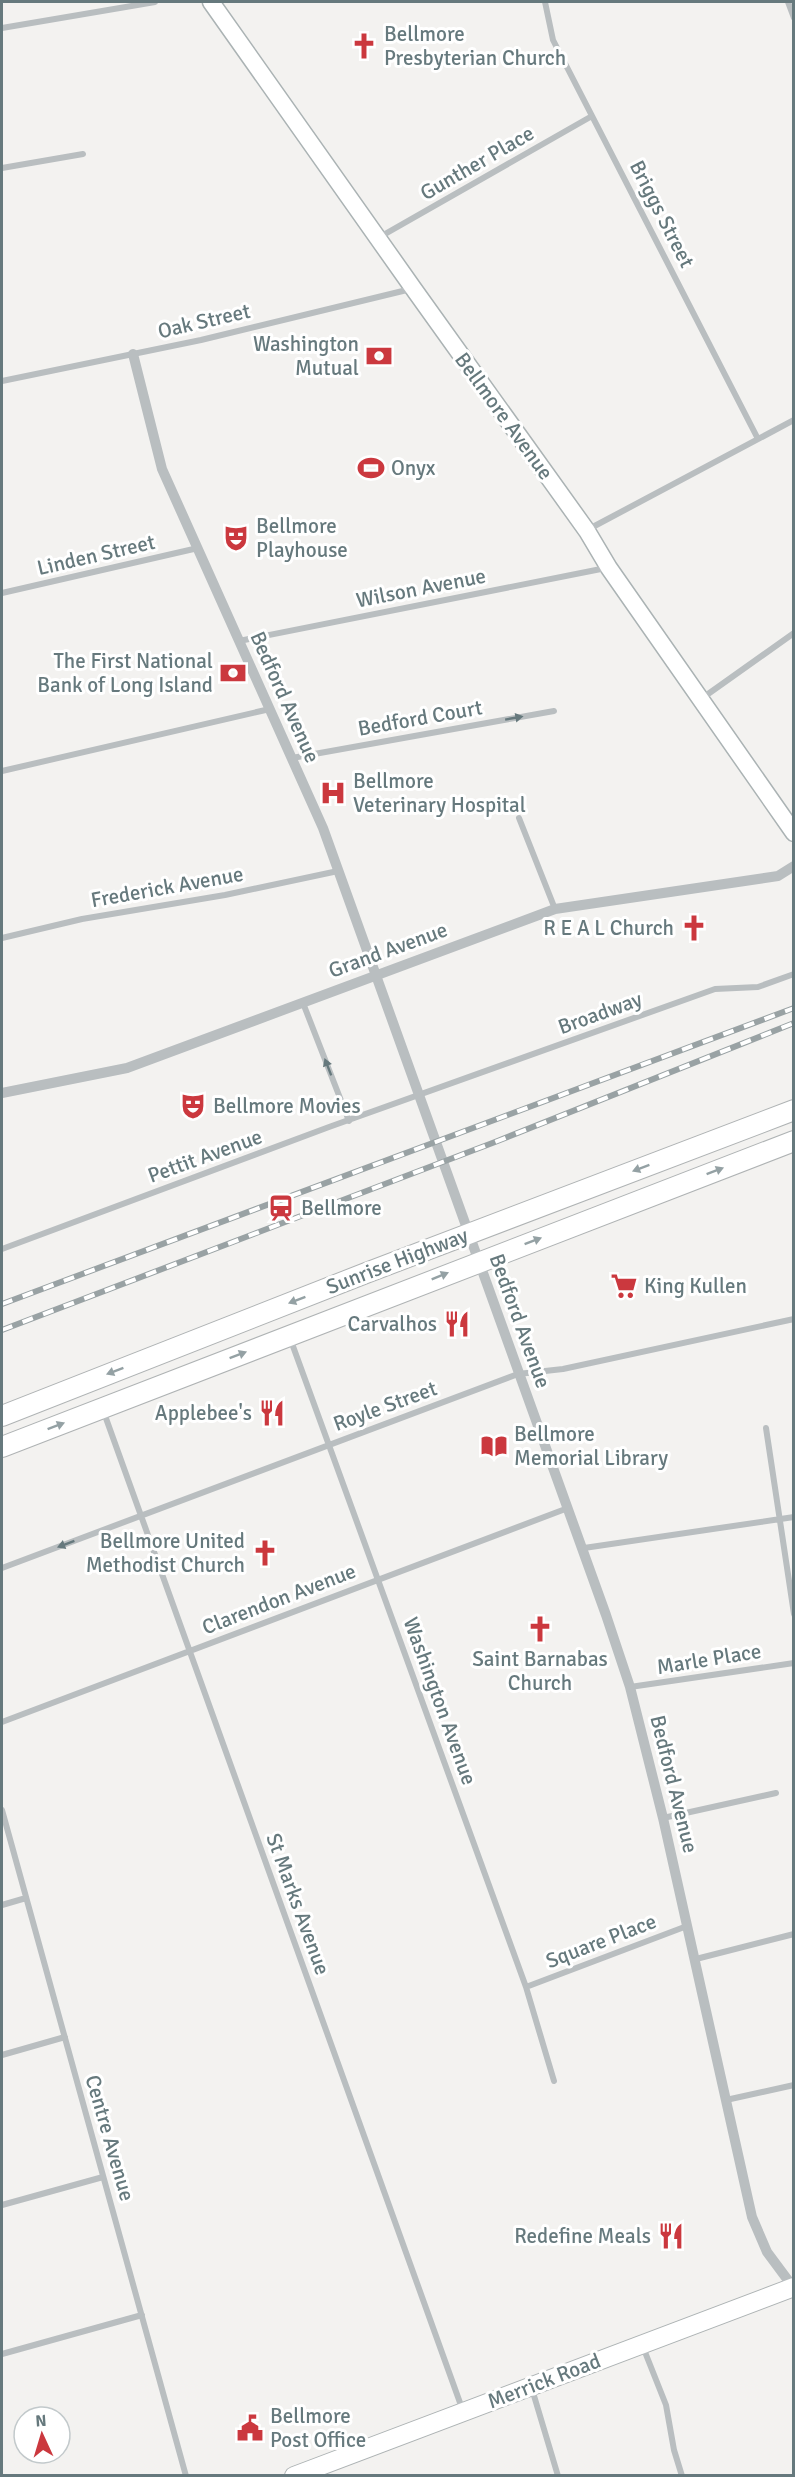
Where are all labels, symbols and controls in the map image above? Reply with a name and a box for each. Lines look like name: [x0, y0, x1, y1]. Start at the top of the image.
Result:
place label: Bellmore Presbyterian Church: [384, 21, 566, 71]
church icon: Bellmore Presbyterian Church: [349, 31, 379, 61]
street label: Gunther Place: [415, 120, 539, 206]
street label: Briggs Street: [624, 156, 700, 272]
street label: Oak Street: [155, 298, 253, 344]
place label: Washington Mutual: [253, 331, 359, 381]
bank icon: Washington Mutual: [364, 341, 394, 371]
street label: Bellmore Avenue: [449, 347, 559, 485]
sports icon: Onyx: [356, 453, 386, 483]
place label: Onyx: [391, 455, 436, 481]
place label: Bellmore Playhouse: [256, 513, 348, 563]
theatre icon: Bellmore Playhouse: [221, 523, 251, 553]
street label: Linden Street: [35, 529, 157, 581]
street label: Wilson Avenue: [354, 563, 488, 613]
street label: Bedford Avenue: [244, 627, 326, 767]
place label: The First National Bank of Long Island: [37, 648, 213, 698]
bank icon: The First National Bank of Long Island: [218, 658, 248, 688]
street label: Bedford Court: [356, 694, 484, 742]
one-way arrow: [505, 713, 524, 722]
place label: Bellmore Veterinary Hospital: [353, 768, 526, 818]
hospital icon: Bellmore Veterinary Hospital: [318, 778, 348, 808]
street label: Frederick Avenue: [89, 861, 245, 913]
church icon: R E A L Church: [679, 913, 709, 943]
place label: R E A L Church: [543, 915, 674, 941]
street label: Grand Avenue: [325, 916, 451, 984]
street label: Broadway: [554, 986, 646, 1040]
one-way arrow: [323, 1058, 332, 1076]
theatre icon: Bellmore Movies: [178, 1091, 208, 1121]
place label: Bellmore Movies: [213, 1093, 361, 1119]
street label: Pettit Avenue: [144, 1123, 266, 1189]
one-way arrow: [631, 1163, 649, 1173]
one-way arrow: [706, 1166, 724, 1175]
station icon: Bellmore: [266, 1193, 296, 1223]
place label: Bellmore: [301, 1195, 382, 1221]
street label: Sunrise Highway: [322, 1222, 472, 1300]
one-way arrow: [524, 1235, 542, 1245]
street label: Bedford Avenue: [484, 1250, 556, 1392]
one-way arrow: [431, 1271, 449, 1280]
supermarket icon: King Kullen: [609, 1271, 639, 1301]
place label: King Kullen: [644, 1273, 747, 1299]
one-way arrow: [287, 1295, 305, 1305]
restaurant icon: Carvalhos: [442, 1309, 472, 1339]
place label: Carvalhos: [348, 1311, 437, 1337]
one-way arrow: [229, 1349, 247, 1359]
one-way arrow: [106, 1367, 124, 1377]
street label: Royle Street: [330, 1375, 440, 1437]
restaurant icon: Applebee's: [257, 1398, 287, 1428]
place label: Applebee's: [155, 1400, 252, 1426]
one-way arrow: [47, 1420, 65, 1430]
place label: Bellmore Memorial Library: [514, 1421, 668, 1471]
library icon: Bellmore Memorial Library: [479, 1431, 509, 1461]
place label: Bellmore United Methodist Church: [86, 1528, 245, 1578]
church icon: Bellmore United Methodist Church: [250, 1538, 280, 1568]
one-way arrow: [56, 1539, 74, 1549]
street label: Clarendon Avenue: [198, 1558, 360, 1640]
street label: Washington Avenue: [398, 1614, 482, 1788]
church icon: Saint Barnabas Church: [525, 1614, 555, 1644]
street label: Marle Place: [655, 1638, 763, 1680]
place label: Saint Barnabas Church: [472, 1646, 608, 1696]
street label: Bedford Avenue: [644, 1712, 704, 1856]
street label: St Marks Avenue: [260, 1830, 336, 1978]
street label: Square Place: [542, 1908, 660, 1974]
street label: Centre Avenue: [80, 2072, 140, 2204]
restaurant icon: Redefine Meals: [656, 2221, 686, 2251]
place label: Redefine Meals: [514, 2223, 651, 2249]
street label: Merrick Road: [484, 2348, 604, 2414]
place label: Bellmore Post Office: [270, 2403, 366, 2453]
north arrow: [12, 2405, 72, 2465]
text: N: [35, 2411, 47, 2431]
public building icon: Bellmore Post Office: [235, 2413, 265, 2443]

